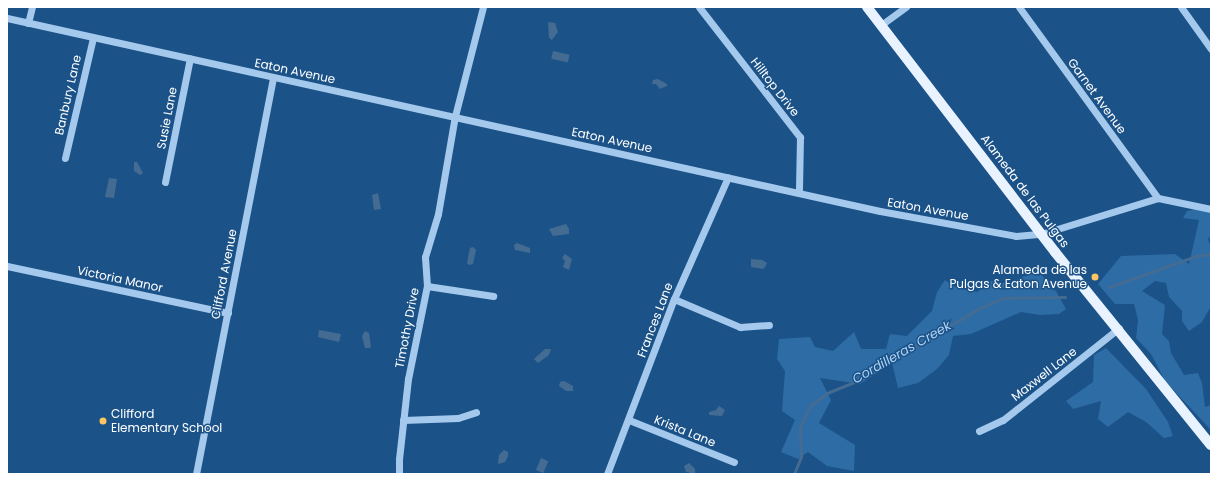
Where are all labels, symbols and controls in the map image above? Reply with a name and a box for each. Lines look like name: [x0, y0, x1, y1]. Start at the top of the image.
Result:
street label: Banbury Lane: [52, 54, 84, 136]
street label: Eaton Avenue: [253, 55, 337, 87]
street label: Hilltop Drive: [748, 55, 802, 119]
street label: Garnet Avenue: [1065, 55, 1129, 137]
street label: Susie Lane: [154, 86, 180, 150]
street label: Eaton Avenue: [570, 124, 654, 156]
street label: Alameda de las Pulgas: [978, 132, 1072, 250]
street label: Eaton Avenue: [886, 195, 970, 223]
street label: Clifford Avenue: [208, 228, 240, 320]
street label: Victoria Manor: [76, 263, 164, 295]
place label: Alameda de las Pulgas & Eaton Avenue: [949, 263, 1087, 291]
marker: Alameda de las Pulgas & Eaton Avenue: [1090, 272, 1100, 282]
street label: Frances Lane: [634, 281, 676, 359]
street label: Timothy Drive: [392, 287, 422, 369]
water label: Cordilleras Creek: [850, 318, 954, 388]
street label: Maxwell Lane: [1008, 344, 1080, 404]
place label: Clifford Elementary School: [111, 407, 222, 435]
street label: Krista Lane: [652, 412, 718, 450]
marker: Clifford Elementary School: [98, 416, 108, 426]

